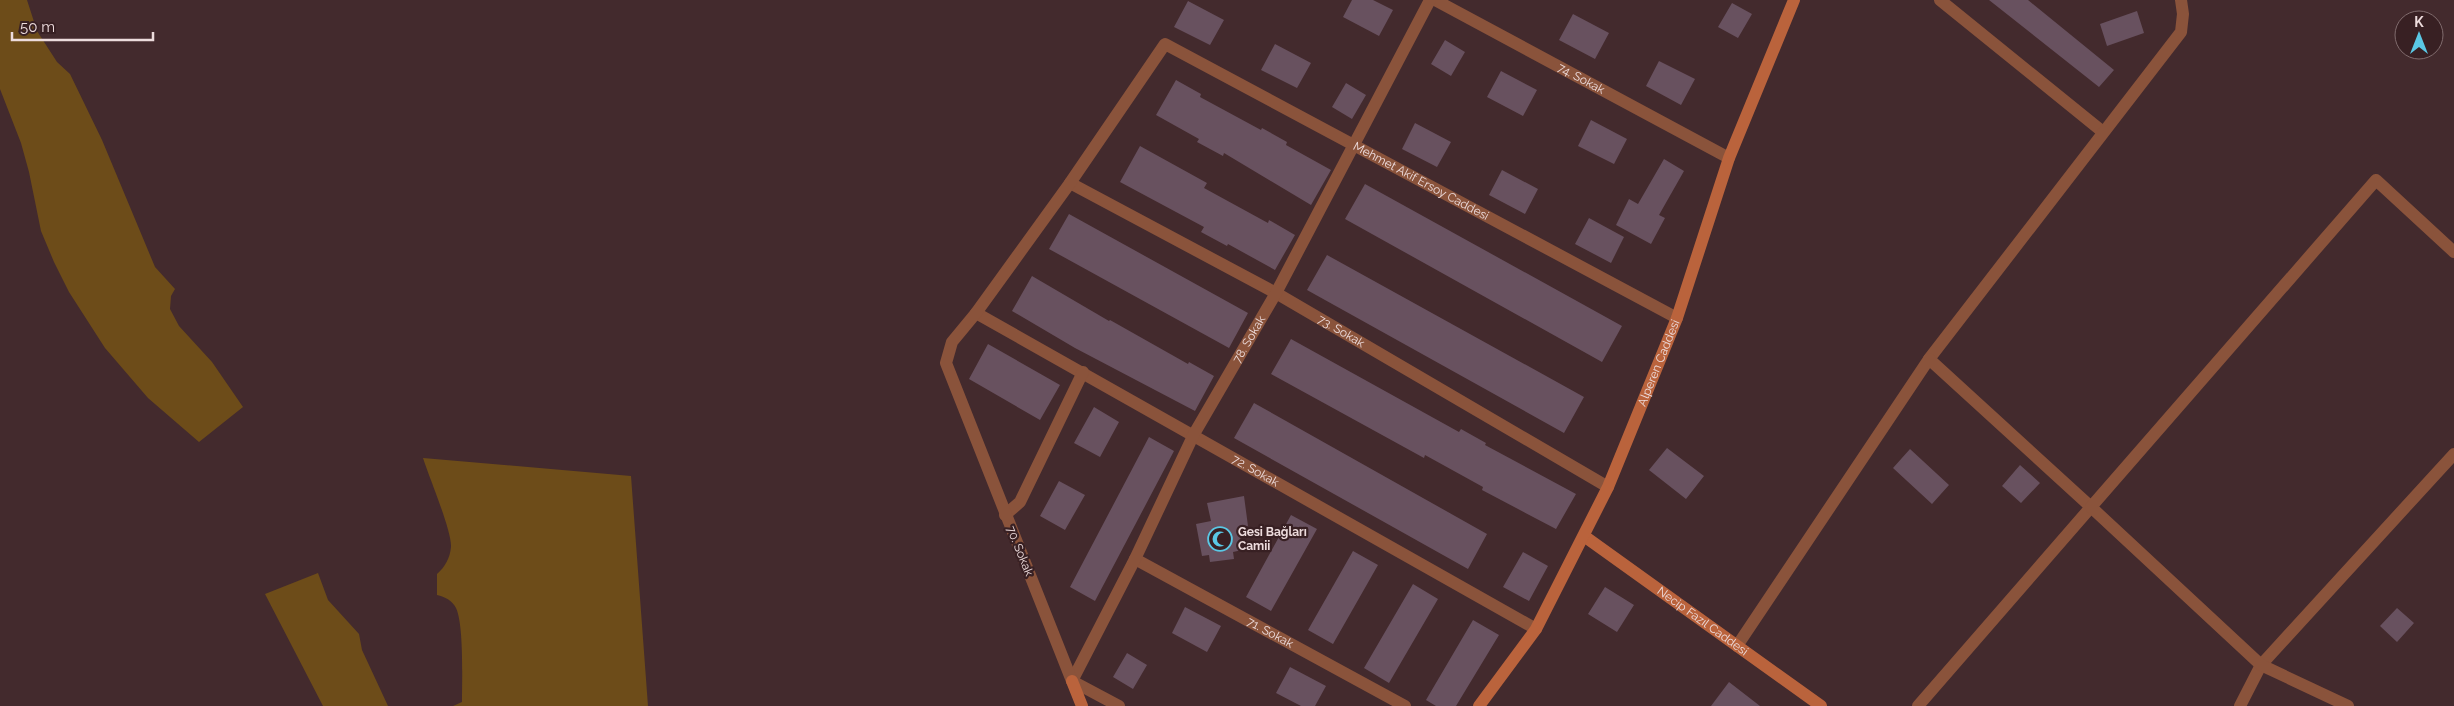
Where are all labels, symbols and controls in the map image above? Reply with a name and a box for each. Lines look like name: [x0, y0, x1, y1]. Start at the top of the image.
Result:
scale bar: [12, 10, 154, 42]
north arrow: [2394, 10, 2444, 60]
text: K: [2414, 14, 2424, 30]
text: 50 m: [20, 18, 55, 36]
street label: 74. Sokak: [1555, 60, 1608, 97]
street label: Mehmet Akif Ersoy Caddesi: [1351, 139, 1491, 223]
street label: 73. Sokak: [1315, 312, 1368, 351]
street label: 78. Sokak: [1230, 313, 1269, 366]
street label: Alperen Caddesi: [1635, 318, 1683, 408]
street label: 72. Sokak: [1230, 452, 1282, 490]
street label: 70. Sokak: [1004, 524, 1037, 579]
place label: Gesi Bağları Camii: [1238, 525, 1307, 553]
mosque icon: Gesi Bağları Camii: [1207, 526, 1233, 552]
street label: Necip Fazıl Caddesi: [1654, 584, 1751, 658]
street label: 71. Sokak: [1245, 614, 1296, 651]

